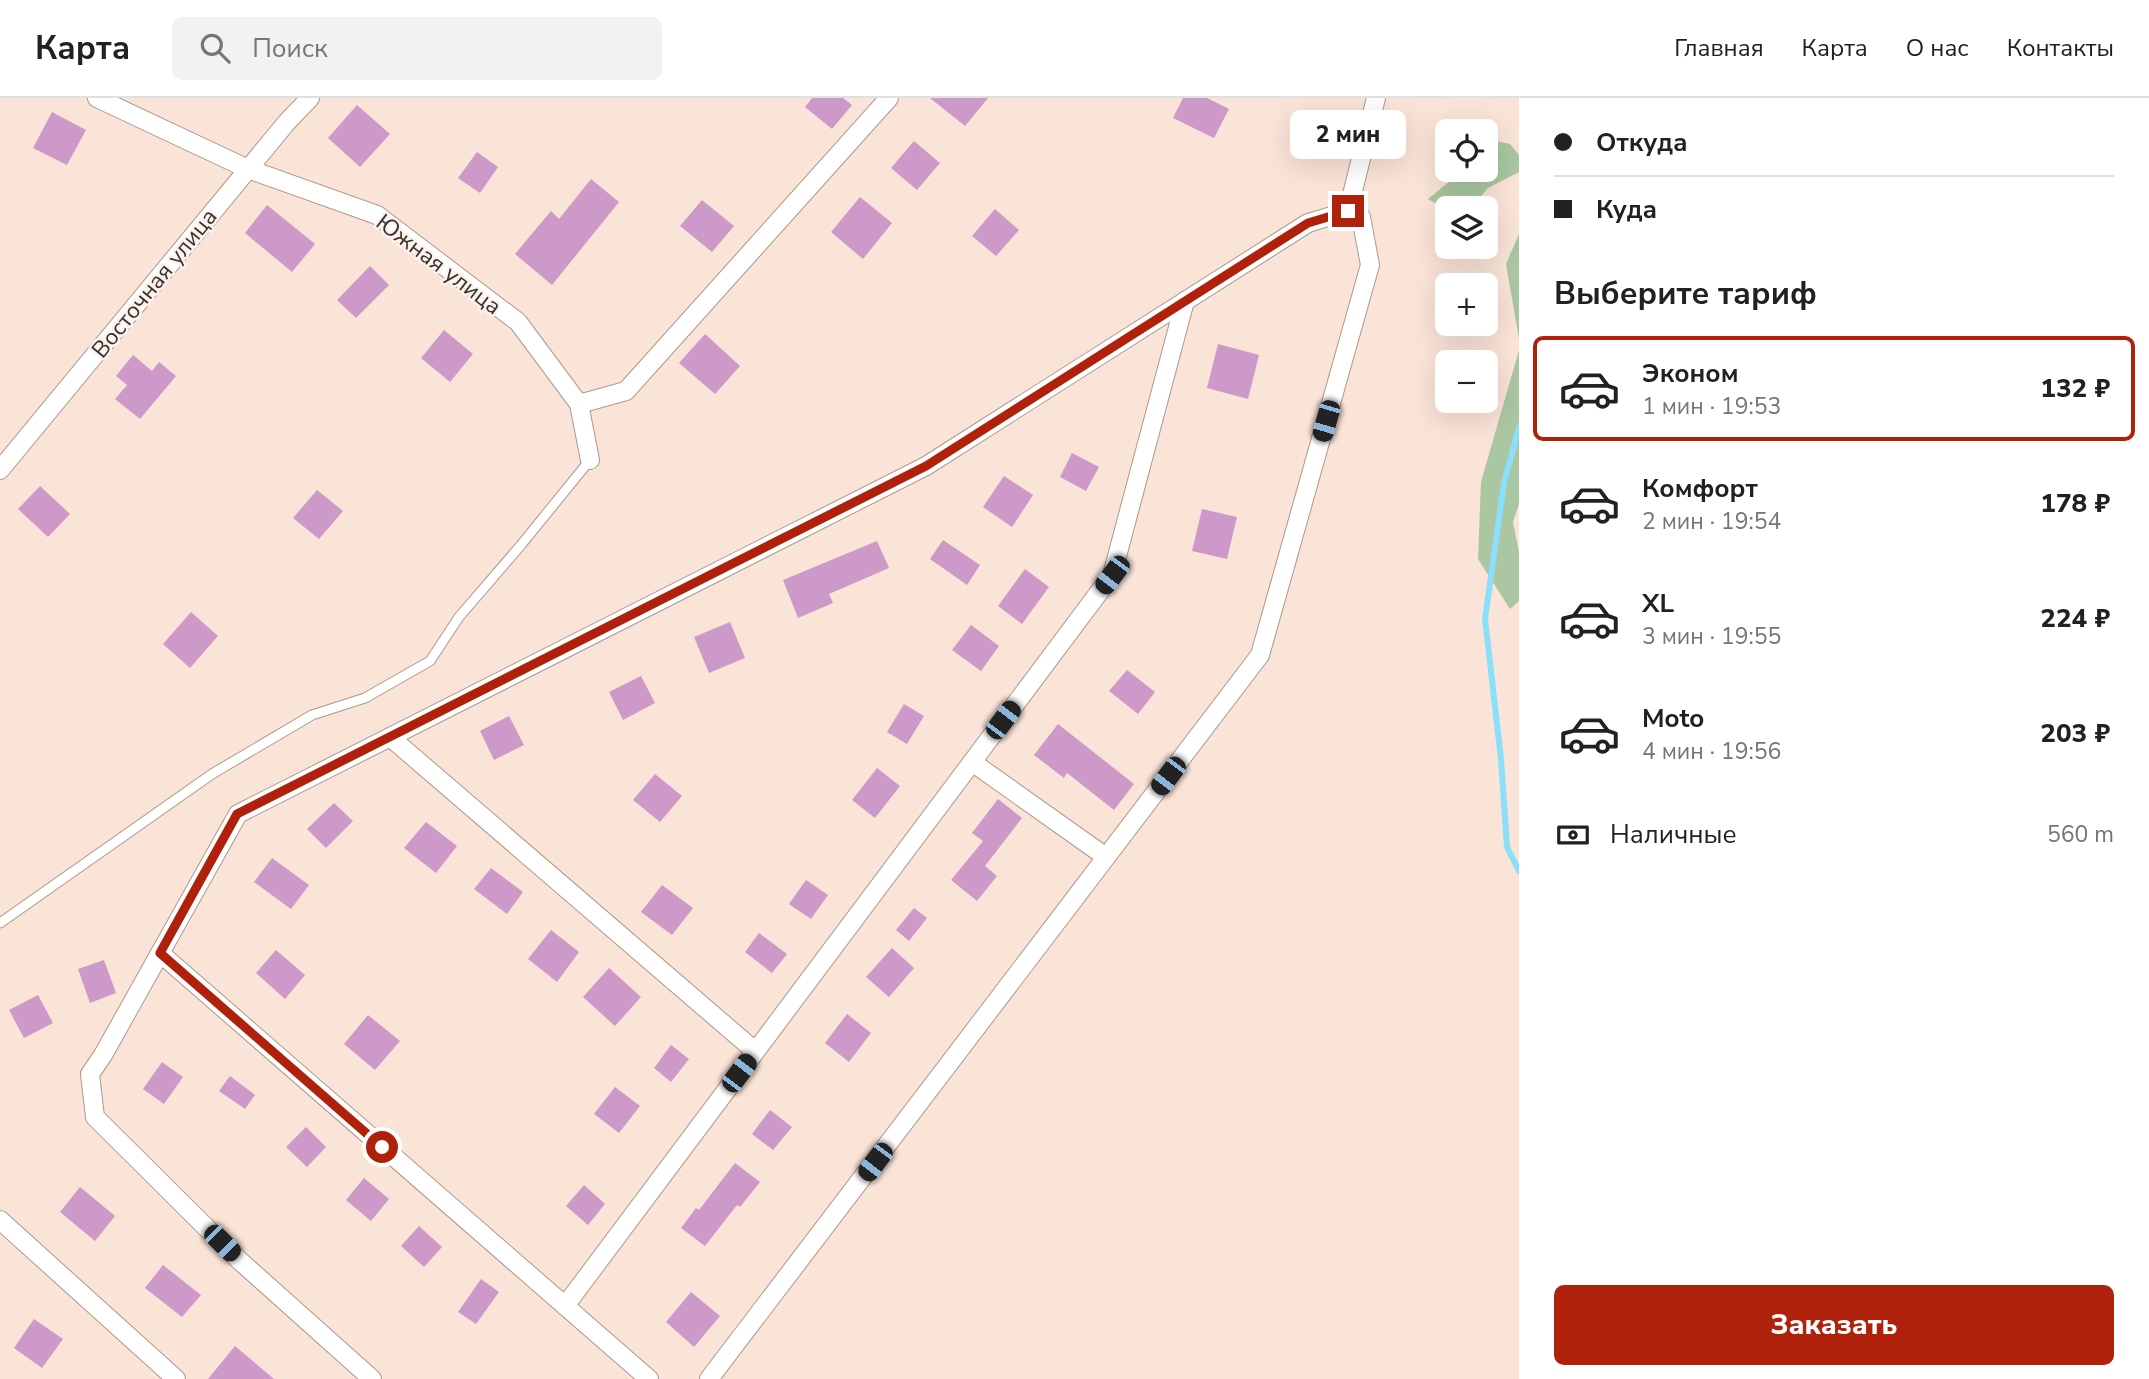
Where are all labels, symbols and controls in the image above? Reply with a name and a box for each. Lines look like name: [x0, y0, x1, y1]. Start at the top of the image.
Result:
search box: [172, 17, 662, 80]
text: Карта: [35, 26, 130, 71]
icon: search: [196, 29, 234, 67]
text: Поиск: [252, 31, 328, 66]
text: Главная: [1674, 32, 1764, 64]
text: Карта: [1802, 32, 1868, 64]
text: О нас: [1906, 32, 1969, 64]
text: Контакты: [2007, 32, 2114, 64]
callout: 2 мин: [1290, 109, 1406, 158]
text: 2 мин: [1316, 119, 1380, 150]
map controls: [1435, 119, 1498, 413]
button: locate: [1435, 119, 1498, 182]
text: Откуда: [1596, 125, 1688, 160]
text: Куда: [1596, 192, 1657, 227]
route end: [1332, 195, 1364, 227]
button: layers: [1435, 196, 1498, 259]
street label: Восточная улица: [85, 202, 224, 364]
street label: Южная улица: [370, 207, 508, 322]
text: Выберите тариф: [1554, 272, 1817, 315]
button: +: [1435, 273, 1498, 336]
button: −: [1435, 350, 1498, 413]
text: Эконом: [1642, 356, 1739, 391]
icon: car: [1558, 357, 1621, 420]
text: 132 ₽: [2040, 371, 2110, 406]
text: 1 мин · 19:53: [1642, 391, 1781, 422]
car: [1311, 398, 1342, 444]
text: Комфорт: [1642, 471, 1758, 506]
icon: car: [1558, 472, 1621, 535]
text: 178 ₽: [2040, 486, 2110, 521]
text: 2 мин · 19:54: [1642, 506, 1781, 537]
car: [1091, 552, 1134, 598]
text: XL: [1642, 586, 1674, 621]
icon: car: [1558, 587, 1621, 650]
text: 224 ₽: [2040, 601, 2110, 636]
text: 3 мин · 19:55: [1642, 621, 1781, 652]
car: [982, 697, 1025, 743]
text: Moto: [1642, 701, 1704, 736]
icon: car: [1558, 702, 1621, 765]
text: 203 ₽: [2040, 716, 2110, 751]
text: 4 мин · 19:56: [1642, 736, 1781, 767]
car: [1147, 753, 1190, 799]
icon: cash: [1554, 816, 1592, 854]
text: Наличные: [1610, 817, 1737, 852]
text: 560 m: [2047, 819, 2114, 850]
car: [718, 1050, 761, 1096]
route start: [366, 1131, 398, 1163]
car: [854, 1139, 897, 1185]
car: [200, 1221, 245, 1265]
button: Заказать: [1554, 1285, 2114, 1365]

